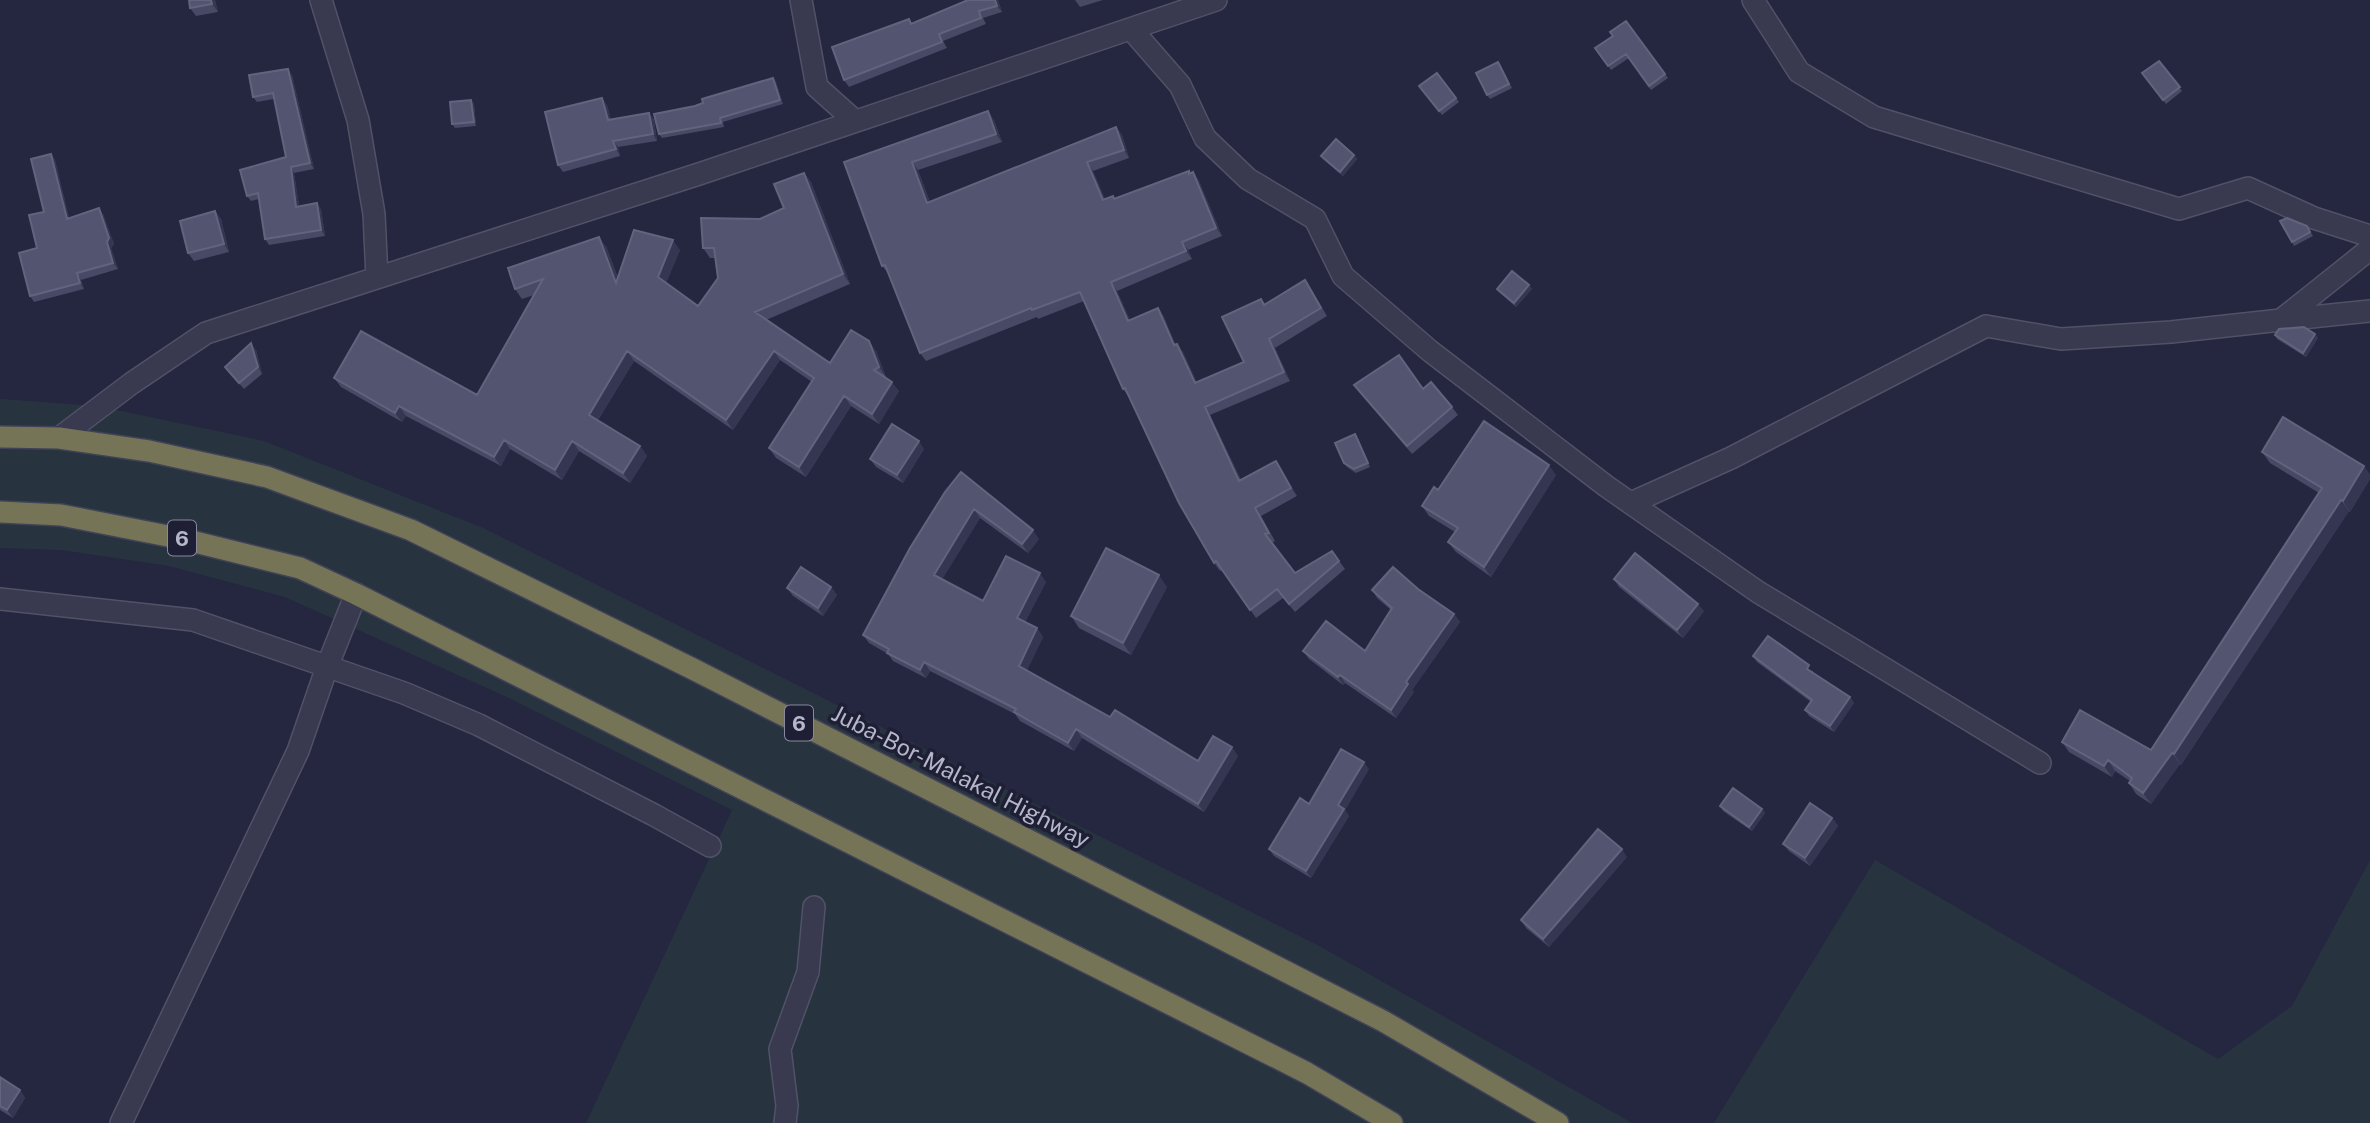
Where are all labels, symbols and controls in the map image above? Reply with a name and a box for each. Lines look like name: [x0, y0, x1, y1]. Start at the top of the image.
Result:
road number: 6: [168, 520, 196, 556]
street label: Juba-Bor-Malakal Highway: [828, 699, 1094, 853]
road number: 6: [785, 706, 813, 740]

